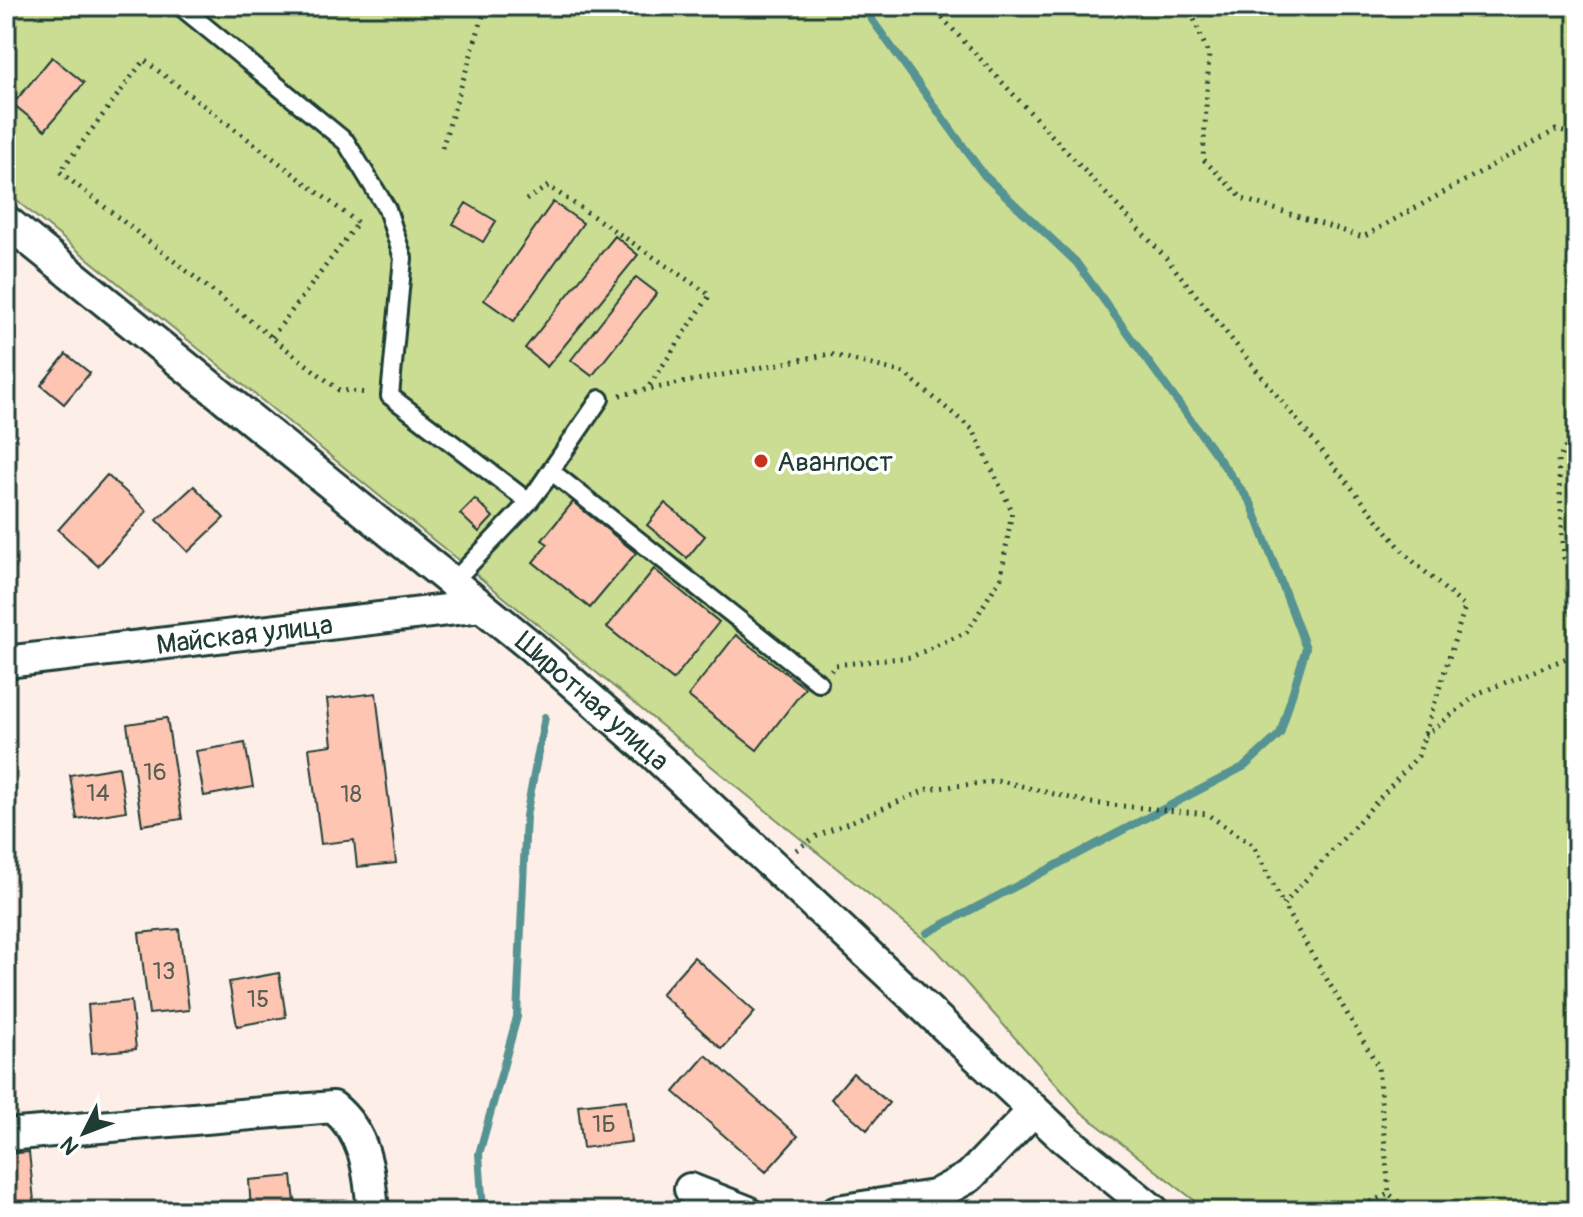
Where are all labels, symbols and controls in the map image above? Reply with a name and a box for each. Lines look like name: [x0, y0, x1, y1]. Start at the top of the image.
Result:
place label: Аванпост: [777, 445, 893, 480]
marker: Аванпост: [752, 452, 770, 470]
street label: Майская улица: [154, 608, 335, 663]
street label: Широтная улица: [508, 625, 676, 779]
house number: 16: [143, 758, 167, 787]
house number: 14: [86, 779, 110, 808]
house number: 18: [340, 780, 362, 809]
house number: 13: [153, 957, 175, 986]
house number: 15: [247, 985, 269, 1014]
north arrow: [44, 1093, 124, 1173]
house number: 1Б: [592, 1110, 616, 1139]
text: N: [54, 1131, 85, 1161]

